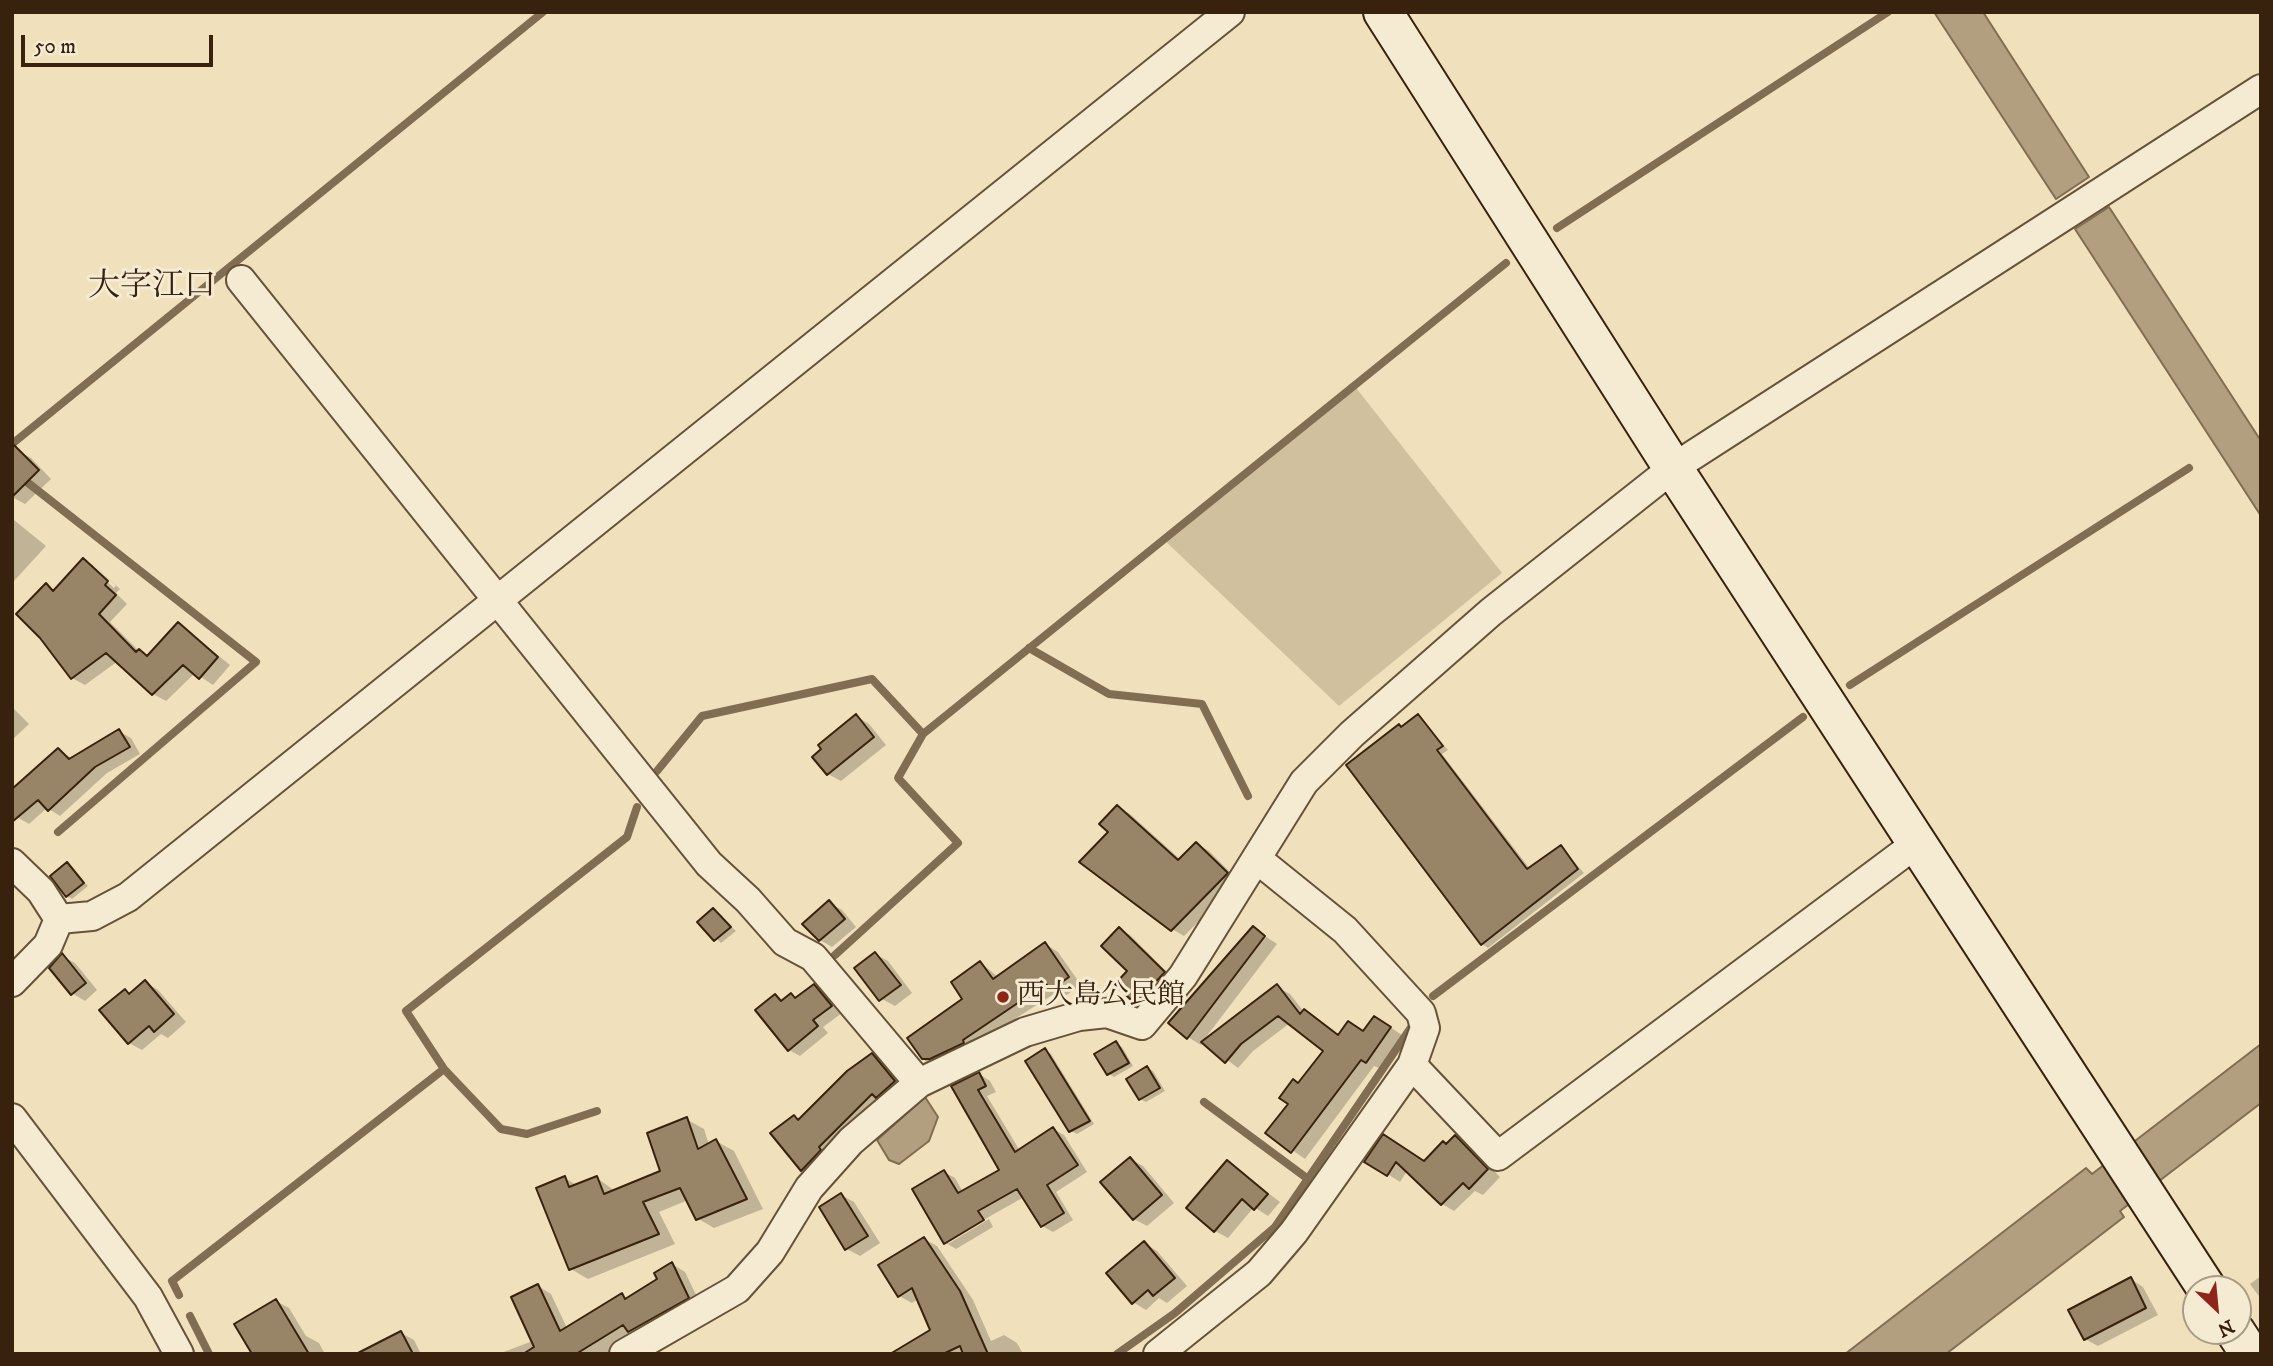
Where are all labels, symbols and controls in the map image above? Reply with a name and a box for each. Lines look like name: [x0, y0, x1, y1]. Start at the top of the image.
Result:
scale bar: [24, 21, 217, 65]
text: 50 m: [34, 34, 76, 60]
district label: 大字江口: [88, 269, 216, 307]
place label: 西大島公民館: [1017, 980, 1185, 1014]
marker: 西大島公民館: [995, 989, 1011, 1005]
north arrow: [2182, 1275, 2252, 1345]
text: N: [2213, 1314, 2238, 1341]

